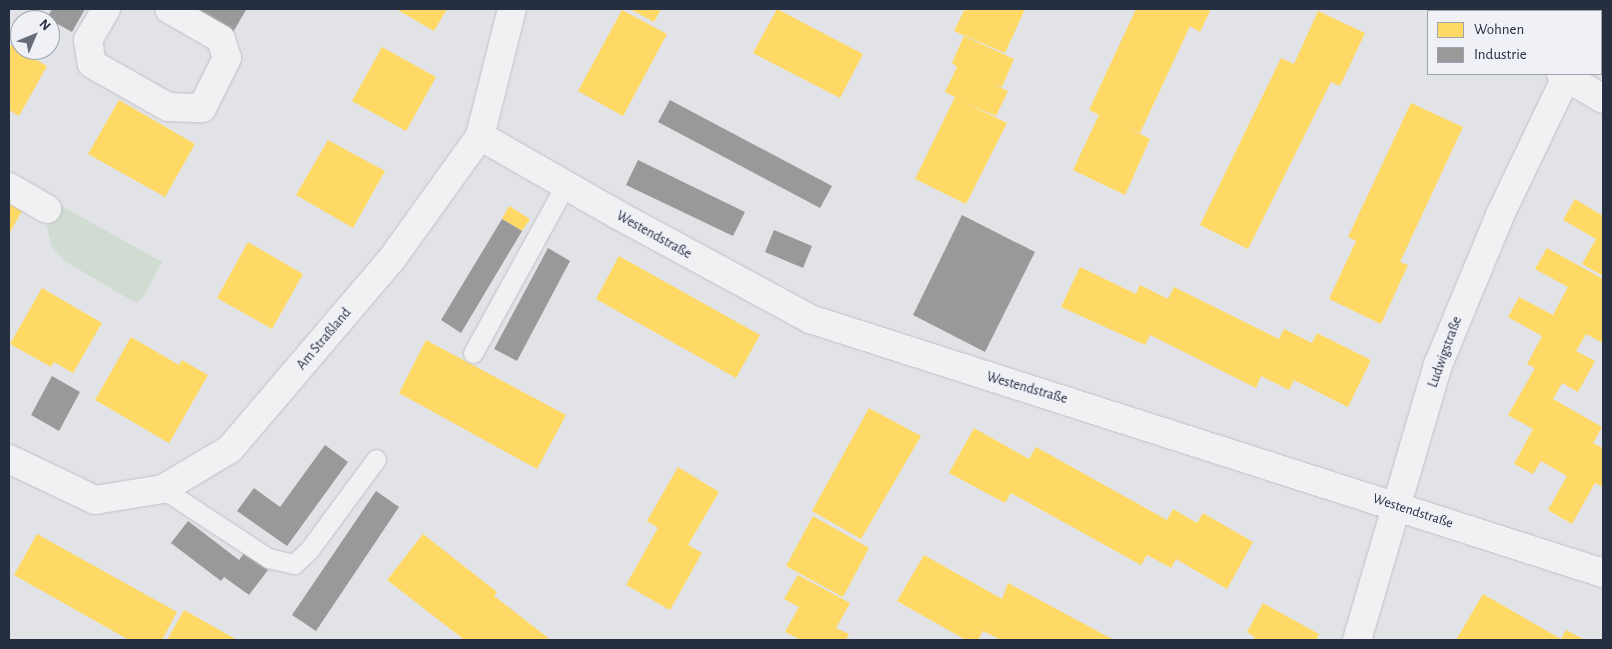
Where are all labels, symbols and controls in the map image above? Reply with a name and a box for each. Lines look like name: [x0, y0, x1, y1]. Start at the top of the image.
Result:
north arrow: [10, 10, 60, 60]
legend: [1427, 10, 1602, 75]
text: N: [37, 17, 53, 33]
text: Wohnen: [1474, 22, 1524, 37]
text: Industrie: [1474, 47, 1527, 62]
street label: Westendstraße: [613, 207, 695, 263]
street label: Am Straßland: [293, 305, 355, 373]
street label: Ludwigstraße: [1424, 314, 1466, 390]
street label: Westendstraße: [985, 368, 1069, 408]
street label: Westendstraße: [1371, 490, 1455, 532]

